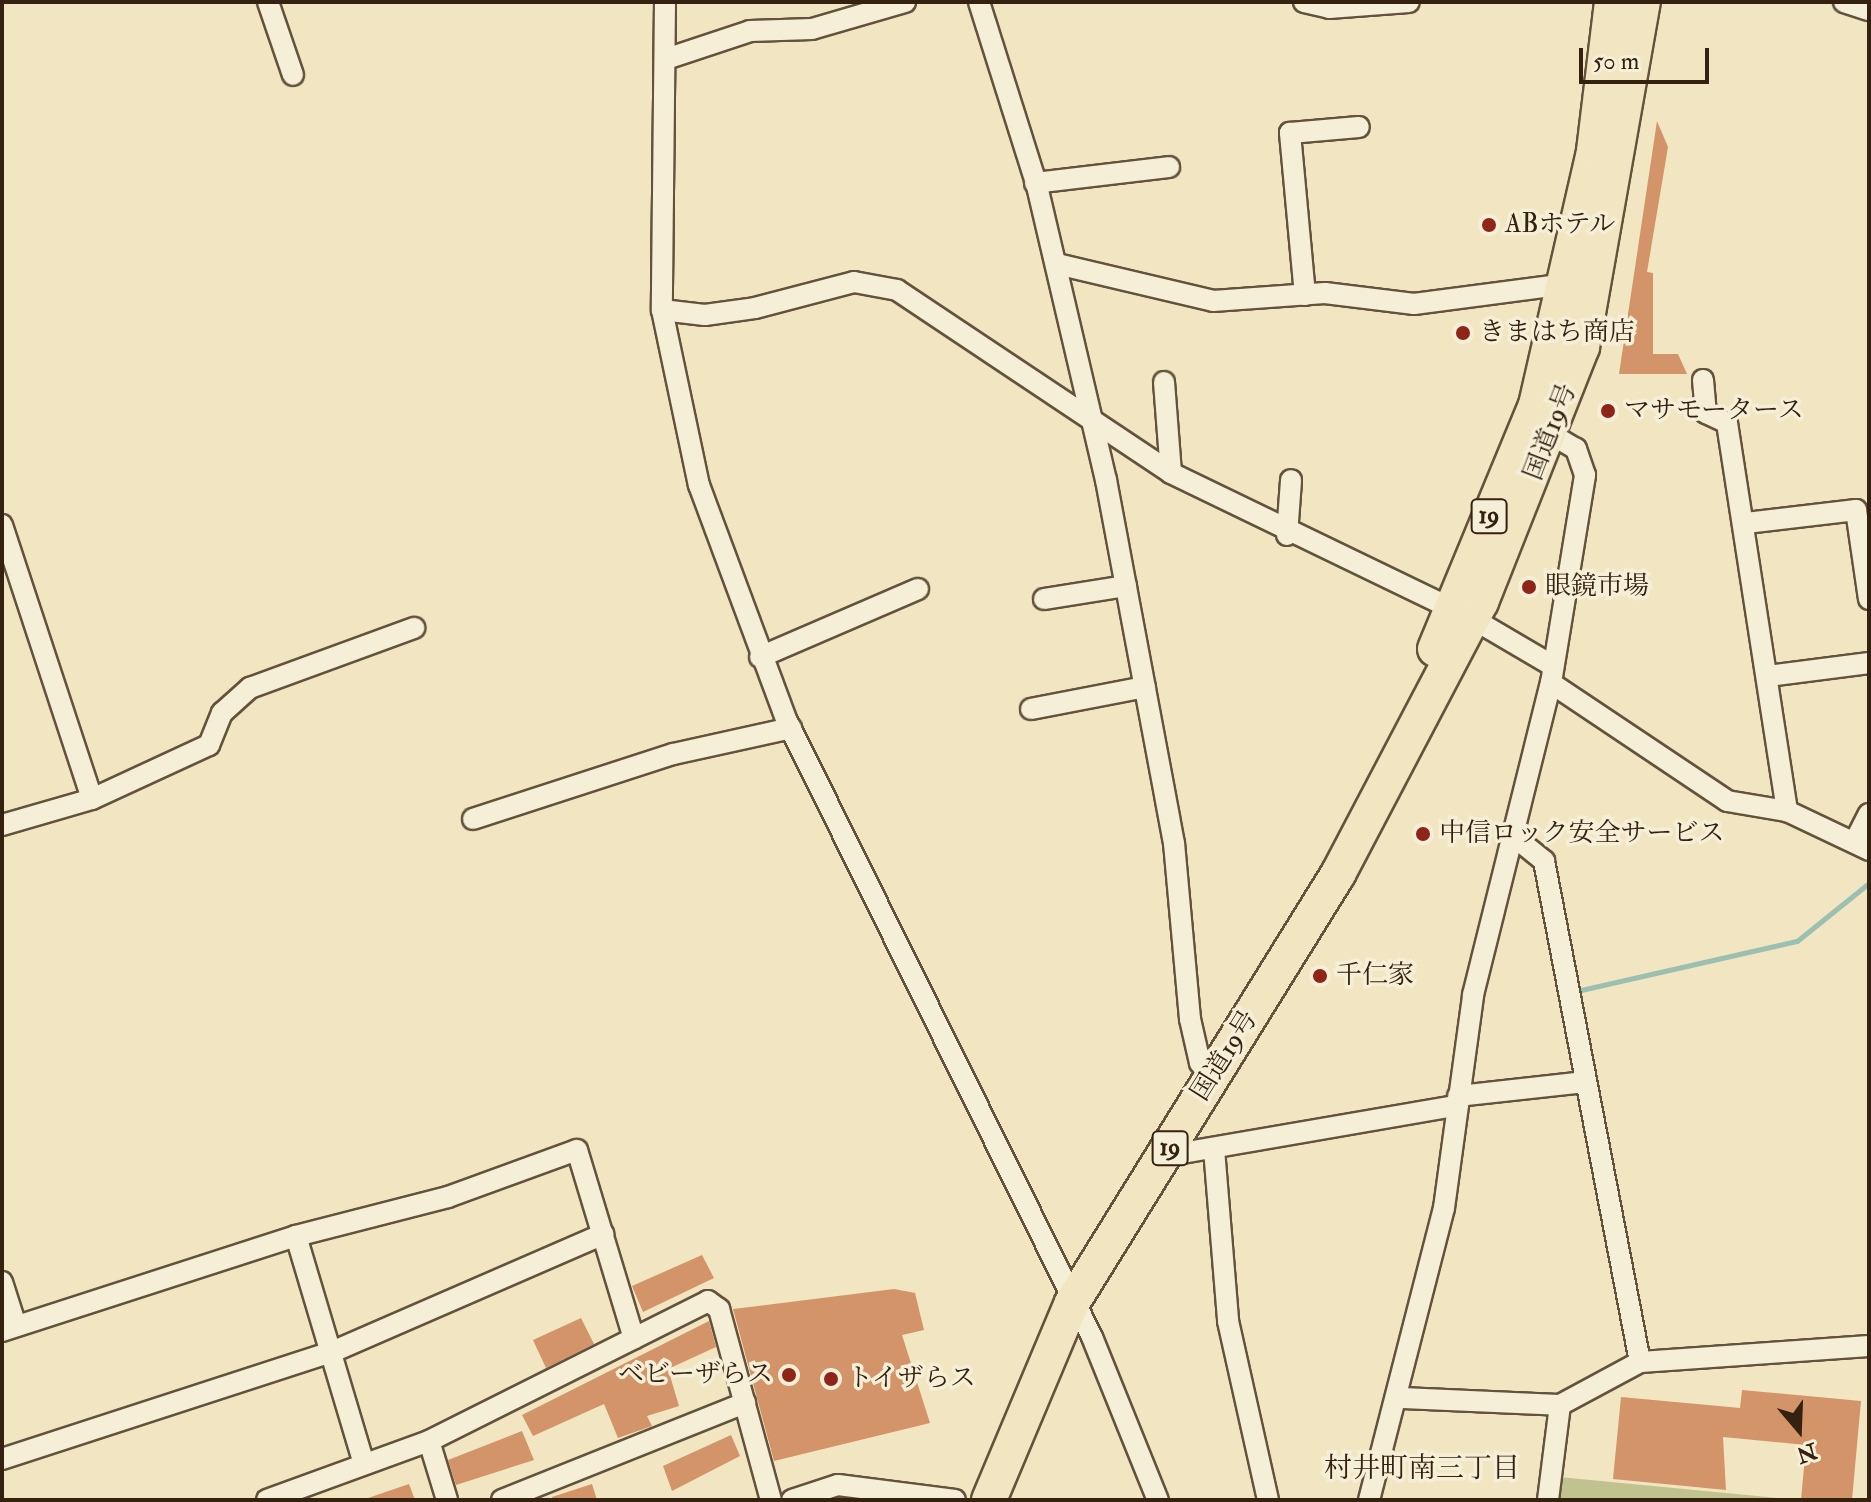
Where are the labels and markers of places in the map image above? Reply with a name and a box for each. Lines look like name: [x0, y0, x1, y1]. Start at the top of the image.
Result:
place label: ABホテル: [1505, 209, 1617, 241]
marker: ABホテル: [1480, 216, 1498, 234]
place label: きまはち商店: [1479, 317, 1635, 349]
marker: きまはち商店: [1454, 324, 1472, 342]
place label: マサモータース: [1624, 395, 1805, 427]
marker: マサモータース: [1599, 402, 1617, 420]
place label: 眼鏡市場: [1545, 571, 1649, 603]
marker: 眼鏡市場: [1520, 578, 1538, 596]
place label: 中信ロック安全サービス: [1439, 818, 1725, 850]
marker: 中信ロック安全サービス: [1414, 825, 1432, 843]
place label: 千仁家: [1336, 960, 1414, 992]
marker: 千仁家: [1311, 967, 1329, 985]
place label: ベビーザらス: [618, 1359, 773, 1391]
place label: トイザらス: [847, 1363, 977, 1395]
marker: ベビーザらス: [780, 1366, 798, 1384]
marker: トイザらス: [822, 1370, 840, 1388]

